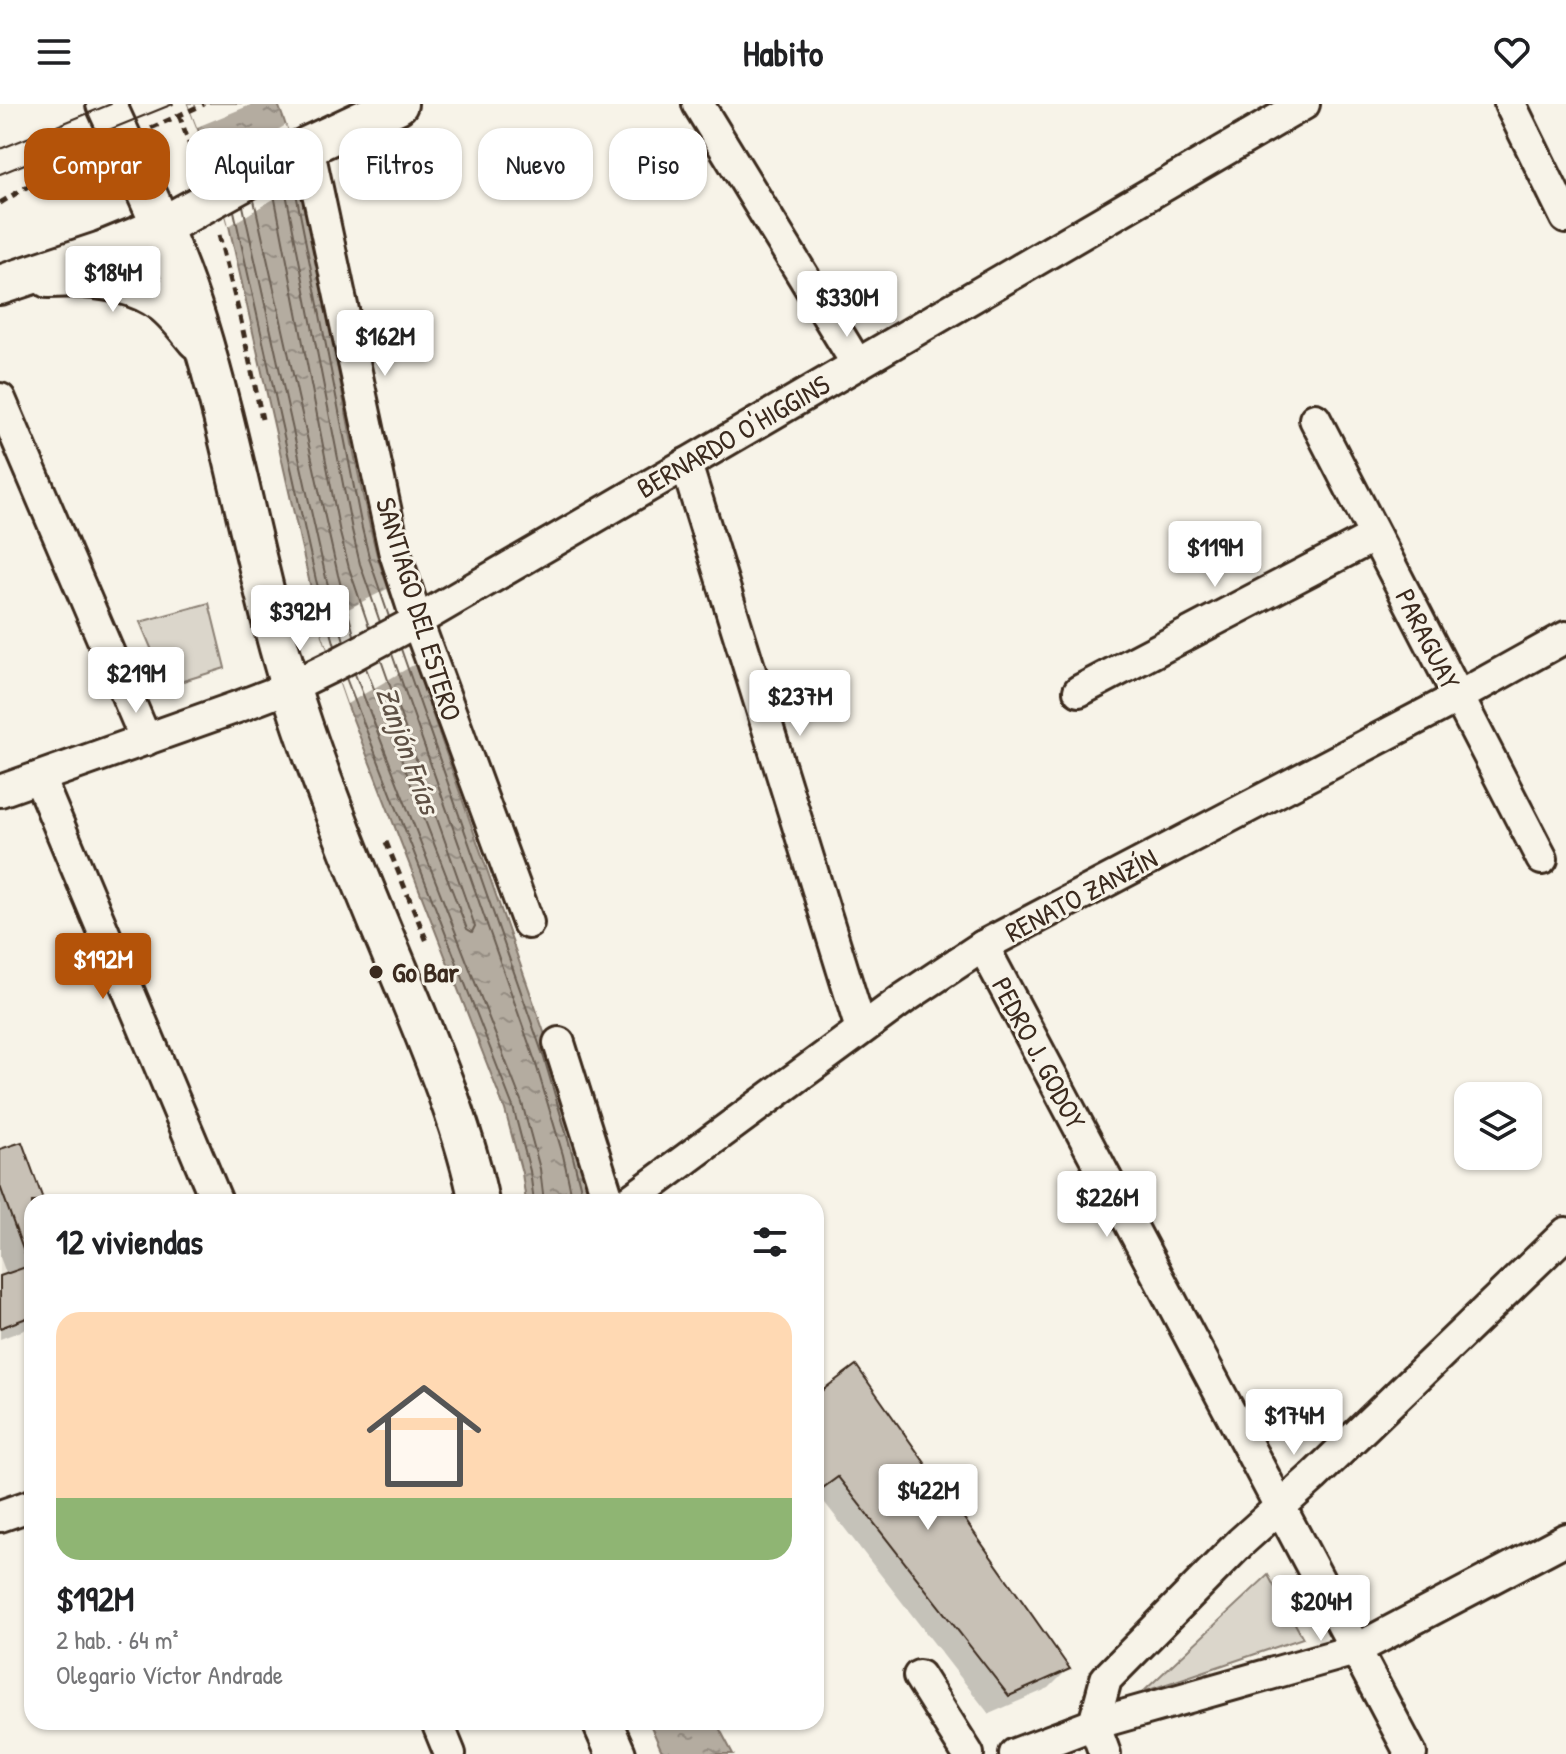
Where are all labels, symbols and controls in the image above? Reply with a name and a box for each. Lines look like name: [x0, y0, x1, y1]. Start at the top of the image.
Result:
text: Habito: [743, 28, 823, 77]
icon: menu: [32, 30, 76, 74]
icon: heart: [1490, 30, 1534, 74]
chip: Comprar: [24, 128, 170, 200]
chip: Alquilar: [186, 128, 323, 200]
chip: Filtros: [339, 128, 462, 200]
chip: Nuevo: [478, 128, 593, 200]
chip: Piso: [609, 128, 707, 200]
pin: $184M: [57, 246, 169, 314]
text: $184M: [83, 254, 143, 289]
pin: $330M: [791, 271, 903, 339]
text: $330M: [815, 279, 879, 314]
pin: $162M: [329, 310, 441, 378]
text: $162M: [355, 318, 415, 353]
street label: BERNARDO O'HIGGINS: [630, 365, 837, 507]
street label: SANTIAGO DEL ESTERO: [367, 493, 471, 725]
pin: $119M: [1159, 521, 1271, 589]
text: $119M: [1186, 529, 1244, 564]
street label: PARAGUAY: [1386, 582, 1470, 696]
pin: $392M: [244, 585, 356, 653]
text: $392M: [269, 593, 331, 628]
pin: $219M: [80, 647, 192, 715]
text: $219M: [106, 655, 166, 690]
pin: $237M: [744, 670, 856, 738]
text: $237M: [767, 678, 833, 713]
water label: Zanjón Frías: [367, 680, 451, 821]
street label: RENATO ZANZÍN: [998, 839, 1164, 951]
pin: $192M: [47, 933, 159, 1001]
text: $192M: [73, 941, 133, 976]
place label: Go Bar: [392, 953, 459, 991]
marker: Go Bar: [367, 963, 385, 981]
street label: PEDRO J. GODOY: [983, 970, 1095, 1136]
map controls: [1454, 1082, 1542, 1170]
button: layers: [1454, 1082, 1542, 1170]
pin: $226M: [1051, 1171, 1163, 1239]
text: $226M: [1075, 1179, 1139, 1214]
text: 12 viviendas: [56, 1219, 203, 1265]
icon: filters: [748, 1220, 792, 1264]
icon: home: [352, 1364, 496, 1508]
pin: $174M: [1238, 1389, 1350, 1457]
text: $174M: [1264, 1397, 1324, 1432]
pin: $422M: [872, 1464, 984, 1532]
text: $422M: [897, 1472, 959, 1507]
pin: $204M: [1265, 1575, 1377, 1643]
text: $192M: [56, 1576, 134, 1622]
text: $204M: [1290, 1583, 1352, 1618]
text: 2 hab. · 64 m²: [56, 1622, 178, 1657]
text: Olegario Víctor Andrade: [56, 1657, 283, 1692]

